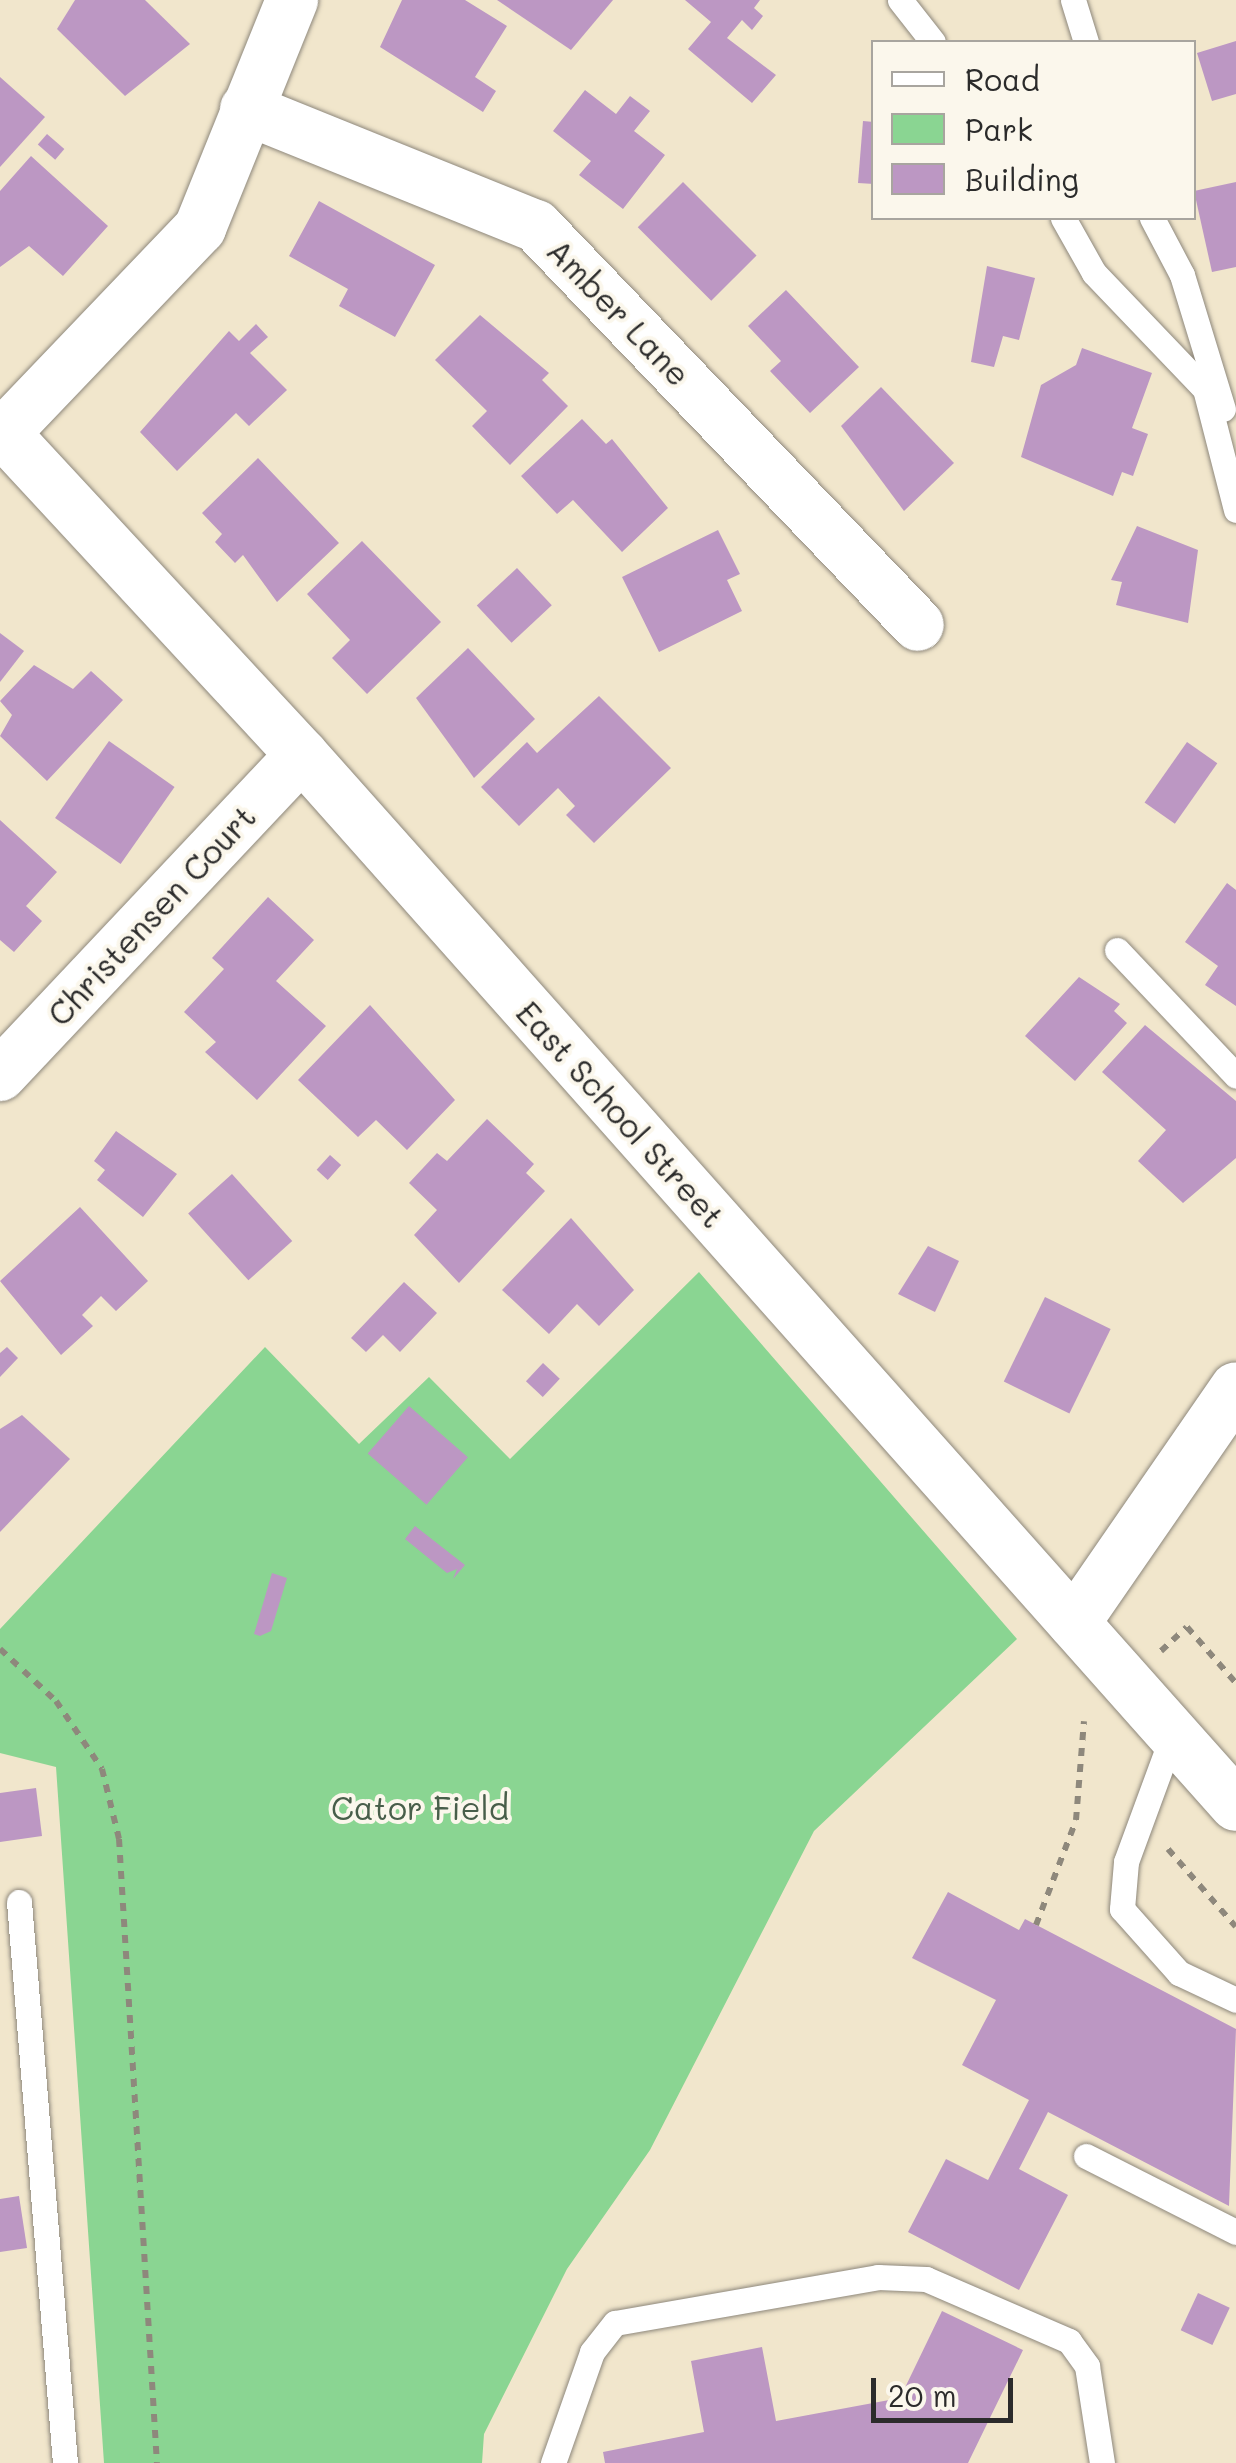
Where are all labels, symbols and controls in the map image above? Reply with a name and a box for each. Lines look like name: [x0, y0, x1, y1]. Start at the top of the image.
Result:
legend: [871, 40, 1196, 220]
text: Road: [965, 59, 1040, 99]
text: Park: [965, 109, 1033, 149]
text: Building: [965, 159, 1079, 199]
street label: Amber Lane: [540, 231, 698, 393]
street label: Christensen Court: [39, 797, 263, 1033]
street label: East School Street: [509, 993, 733, 1235]
park label: Cator Field: [331, 1788, 509, 1826]
scale bar: [876, 2358, 1018, 2420]
text: 20 m: [888, 2375, 957, 2415]

